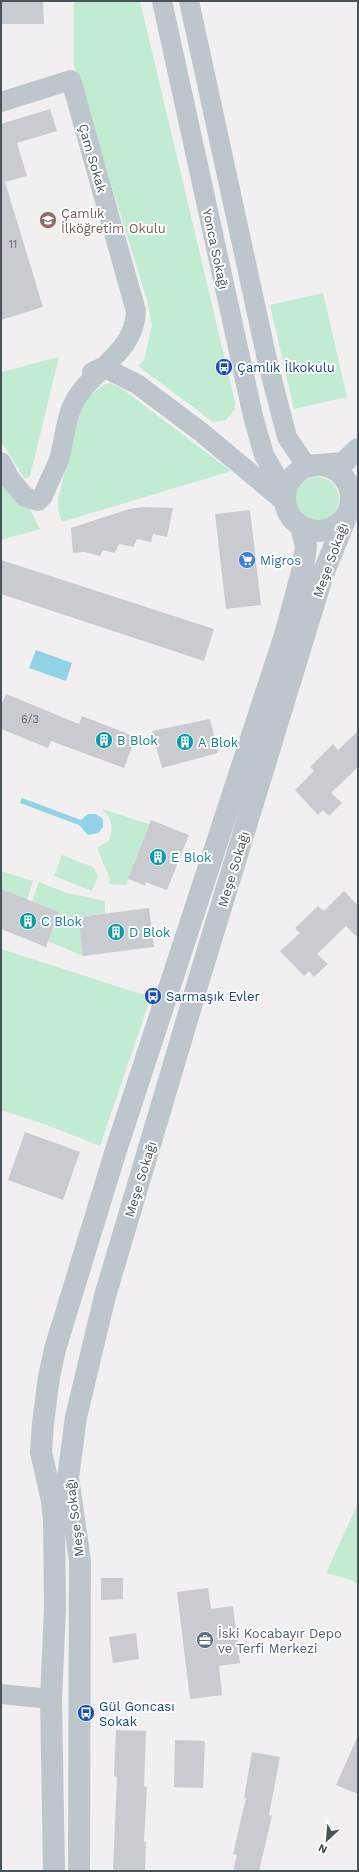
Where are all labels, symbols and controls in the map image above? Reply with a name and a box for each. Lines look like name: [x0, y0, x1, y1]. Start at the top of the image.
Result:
street label: Çam Sokak: [75, 122, 110, 195]
place label: Çamlık İlköğretim Okulu: [61, 206, 166, 236]
street label: Yonca Sokağı: [200, 207, 231, 291]
school or university icon: Çamlık İlköğretim Okulu: [38, 210, 58, 230]
house number: 11: [9, 238, 17, 251]
bus stop icon: Çamlık İlkokulu: [214, 357, 234, 377]
place label: Çamlık İlkokulu: [237, 360, 335, 375]
street label: Meşe Sokağı: [310, 521, 351, 600]
supermarket icon: Migros: [237, 550, 257, 570]
place label: Migros: [260, 553, 301, 568]
house number: 6/3: [21, 713, 39, 726]
building icon: B Blok: [94, 730, 114, 750]
building icon: A Blok: [175, 732, 195, 752]
place label: B Blok: [117, 733, 158, 748]
place label: A Blok: [198, 735, 239, 750]
street label: Meşe Sokağı: [215, 829, 252, 909]
building icon: E Blok: [148, 847, 168, 867]
place label: E Blok: [171, 850, 212, 865]
building icon: C Blok: [18, 911, 38, 931]
place label: C Blok: [41, 914, 83, 929]
building icon: D Blok: [106, 922, 126, 942]
place label: D Blok: [129, 925, 171, 940]
bus stop icon: Sarmaşık Evler: [143, 986, 163, 1006]
place label: Sarmaşık Evler: [166, 989, 260, 1004]
street label: Meşe Sokağı: [122, 1139, 159, 1219]
street label: Meşe Sokağı: [62, 1478, 87, 1558]
place label: İski Kocabayır Depo ve Terfi Merkezi: [218, 1626, 342, 1656]
office icon: İski Kocabayır Depo ve Terfi Merkezi: [195, 1630, 215, 1650]
place label: Gül Goncası Sokak: [99, 1699, 175, 1729]
bus stop icon: Gül Goncası Sokak: [76, 1703, 96, 1723]
north arrow: [307, 1820, 347, 1860]
text: N: [316, 1841, 329, 1856]

